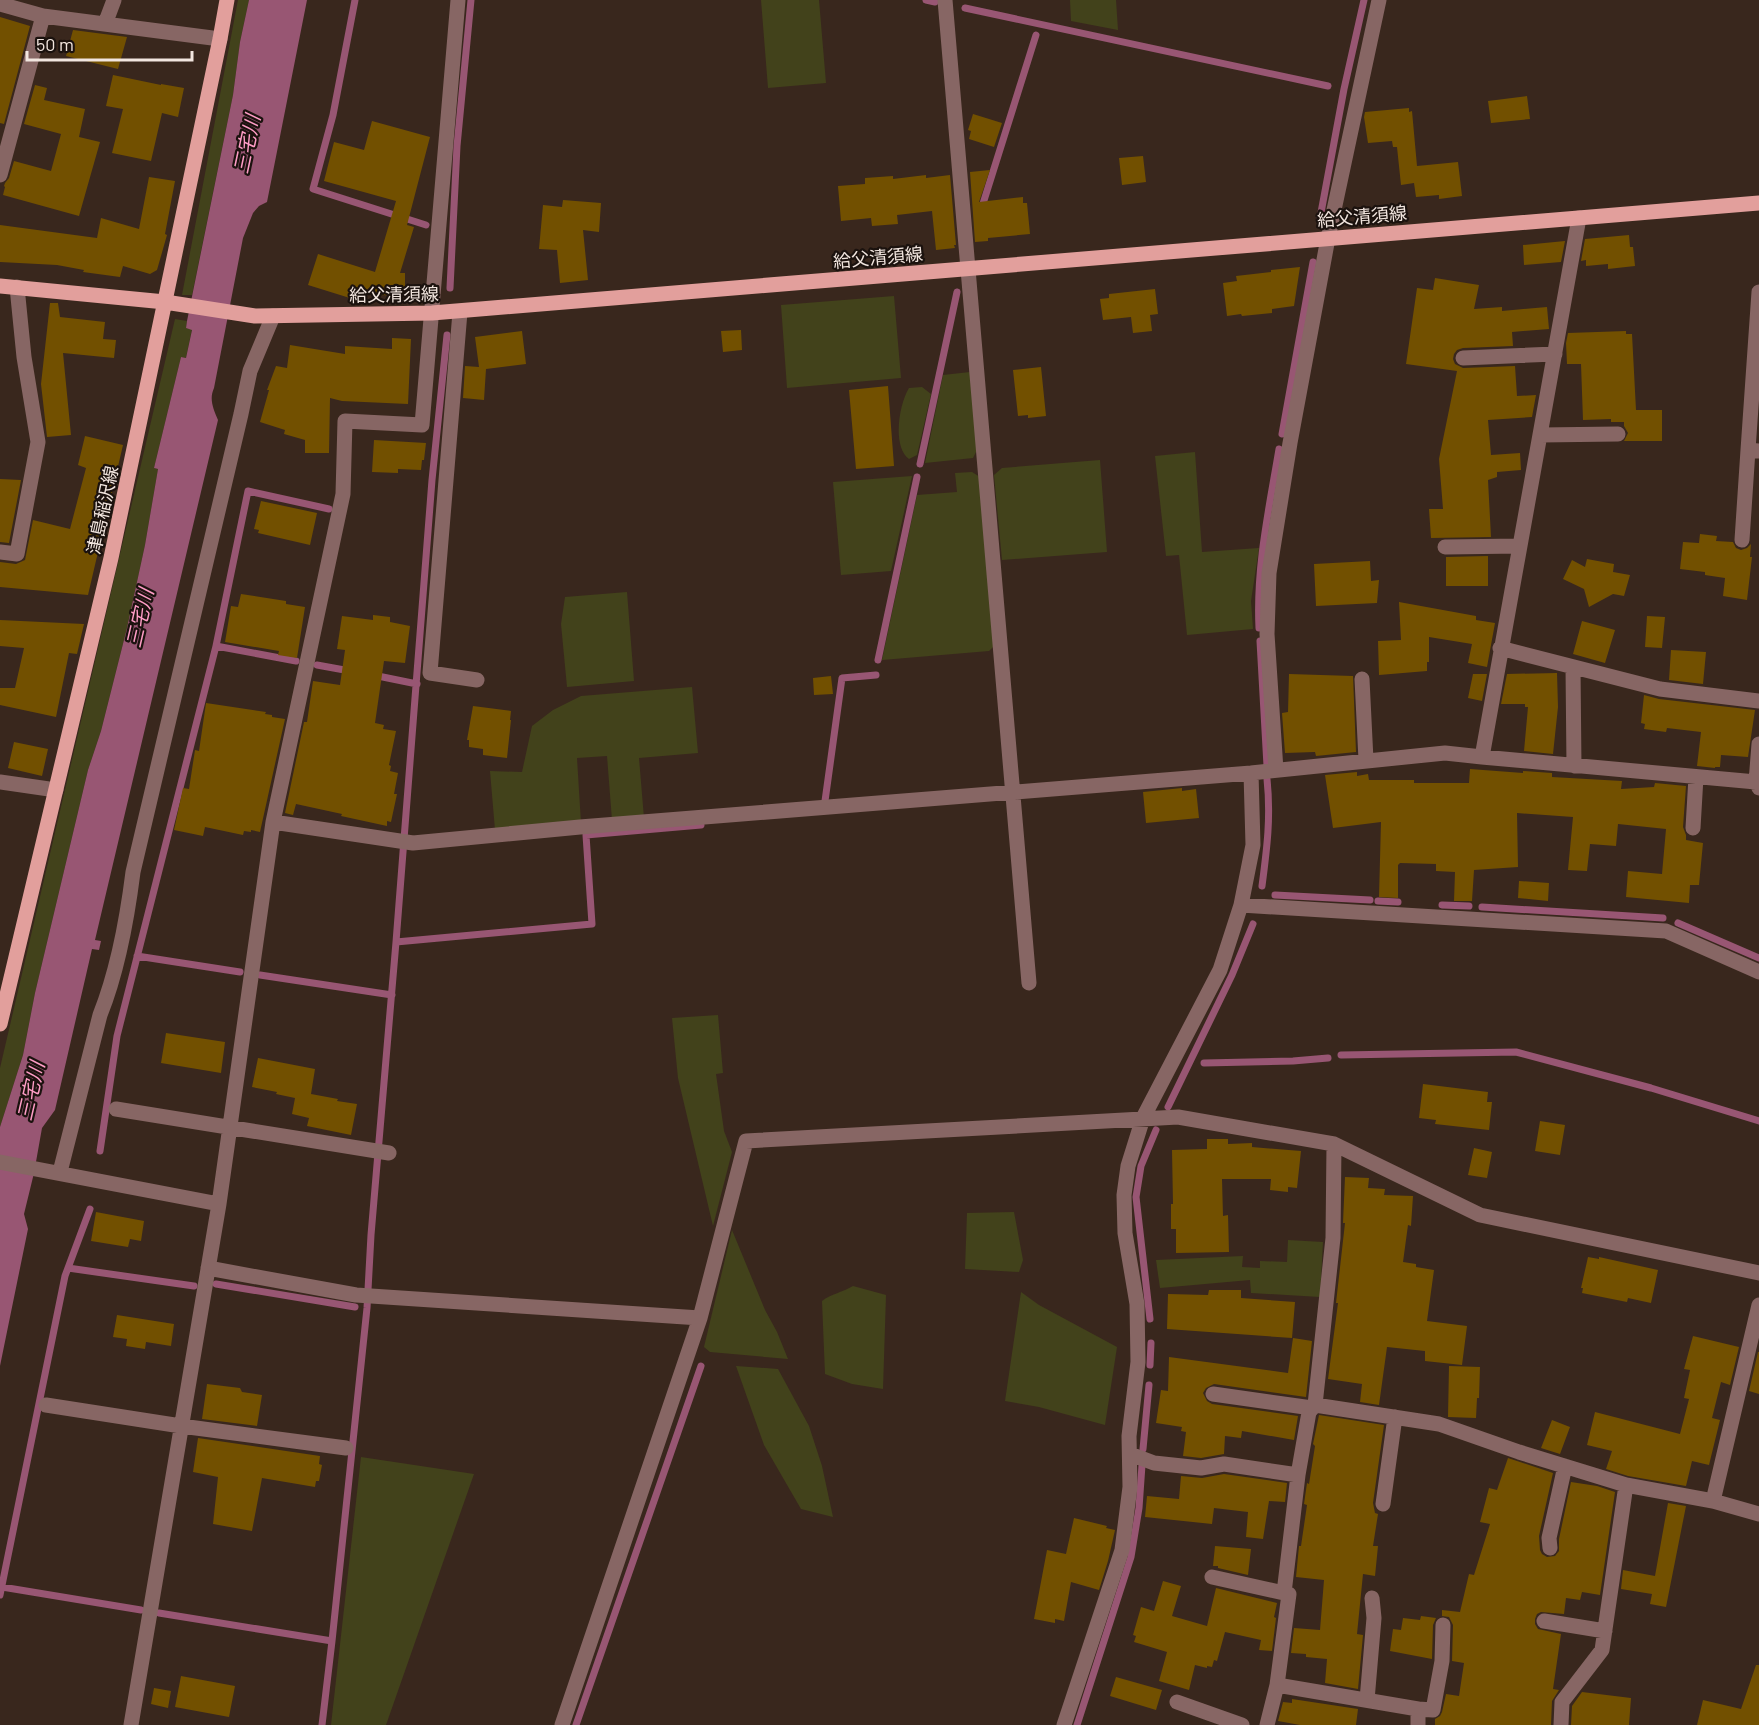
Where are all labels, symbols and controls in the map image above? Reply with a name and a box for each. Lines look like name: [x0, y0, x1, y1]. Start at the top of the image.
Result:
scale bar: [27, 24, 192, 62]
text: 50 m: [36, 33, 74, 55]
water label: 三宅川: [228, 110, 264, 176]
street label: 給父清須線: [1316, 201, 1408, 231]
street label: 給父清須線: [832, 242, 924, 272]
street label: 給父清須線: [349, 282, 439, 306]
street label: 津島稲沢線: [82, 464, 122, 556]
water label: 三宅川: [121, 584, 158, 650]
water label: 三宅川: [12, 1057, 49, 1123]

